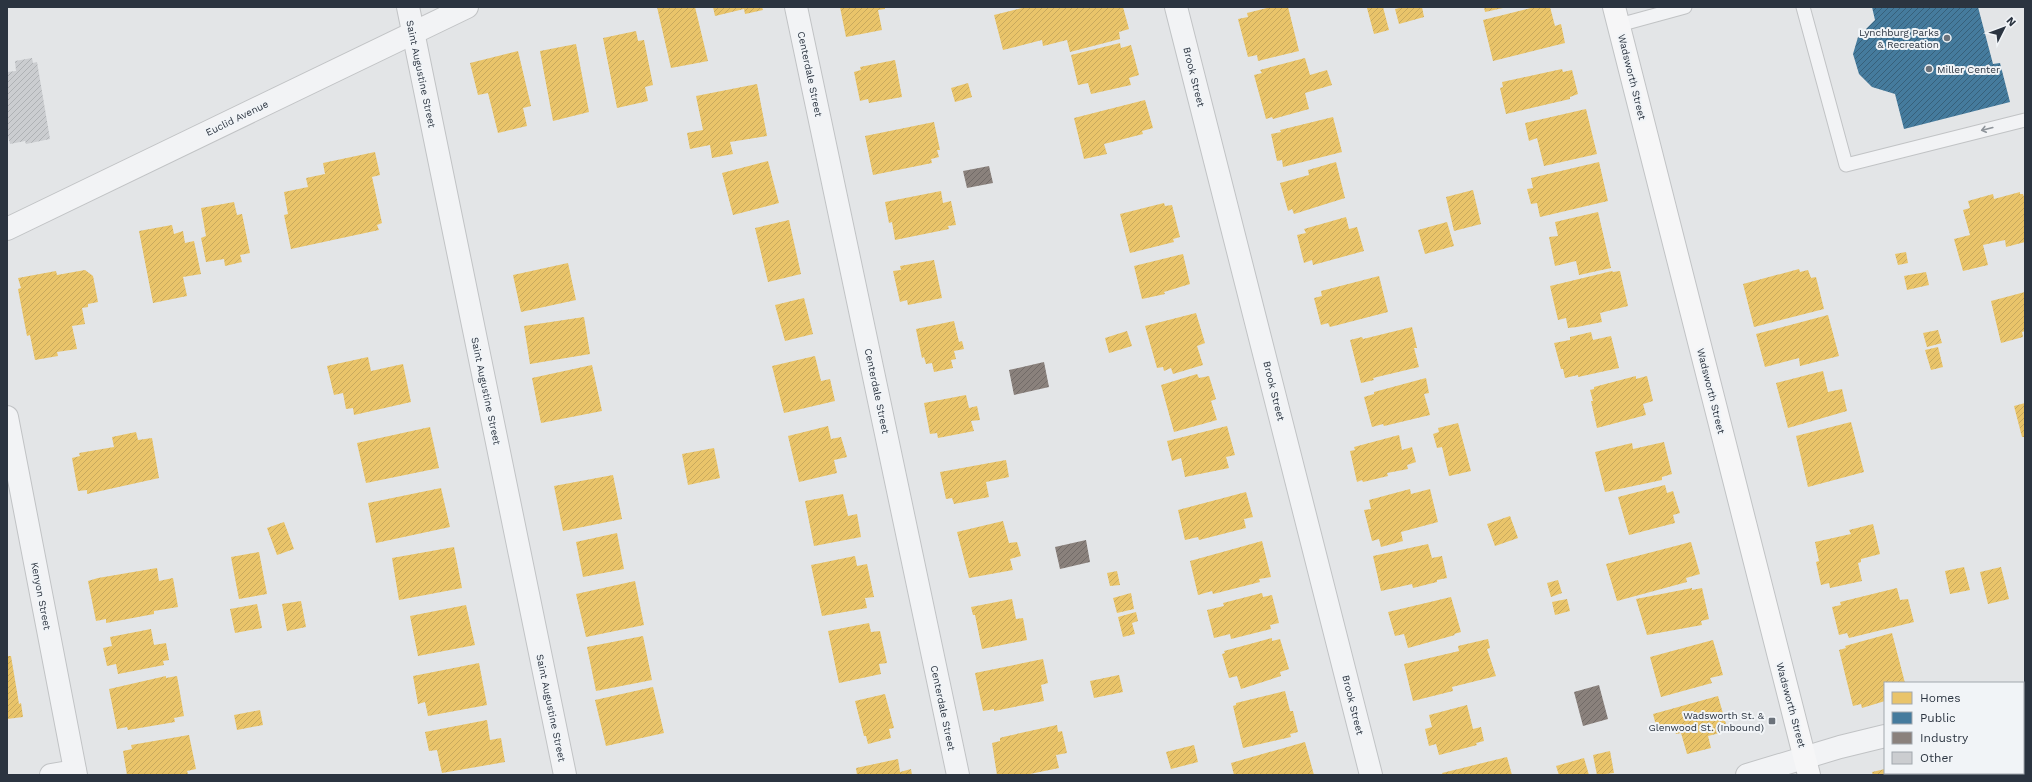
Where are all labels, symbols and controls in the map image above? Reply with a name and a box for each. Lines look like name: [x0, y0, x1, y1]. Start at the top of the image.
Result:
north arrow: [1984, 8, 2024, 48]
text: N: [2004, 14, 2019, 29]
street label: Saint Augustine Street: [404, 19, 438, 130]
place label: Lynchburg Parks & Recreation: [1859, 27, 1939, 50]
street label: Centerdale Street: [796, 30, 825, 118]
street label: Wadsworth Street: [1616, 33, 1648, 122]
marker: Lynchburg Parks & Recreation: [1942, 33, 1952, 43]
street label: Brook Street: [1181, 46, 1207, 109]
marker: Miller Center: [1924, 64, 1934, 74]
place label: Miller Center: [1937, 64, 2000, 75]
street label: Euclid Avenue: [204, 98, 270, 138]
one-way arrow: [1981, 126, 1994, 134]
street label: Saint Augustine Street: [469, 336, 503, 447]
street label: Centerdale Street: [863, 347, 892, 435]
street label: Wadsworth Street: [1695, 347, 1727, 436]
street label: Brook Street: [1261, 360, 1287, 423]
street label: Kenyon Street: [29, 561, 53, 632]
street label: Saint Augustine Street: [534, 653, 568, 764]
street label: Wadsworth Street: [1774, 661, 1808, 750]
street label: Centerdale Street: [929, 664, 958, 752]
street label: Brook Street: [1340, 674, 1366, 737]
legend: [1884, 682, 2024, 774]
text: Homes: [1920, 691, 1961, 705]
place label: Wadsworth St. & Glenwood St. (Inbound): [1648, 710, 1765, 733]
text: Public: [1920, 711, 1956, 725]
marker: Wadsworth St. & Glenwood St. (Inbound): [1767, 716, 1777, 726]
text: Industry: [1920, 731, 1969, 745]
text: Other: [1920, 751, 1953, 765]

